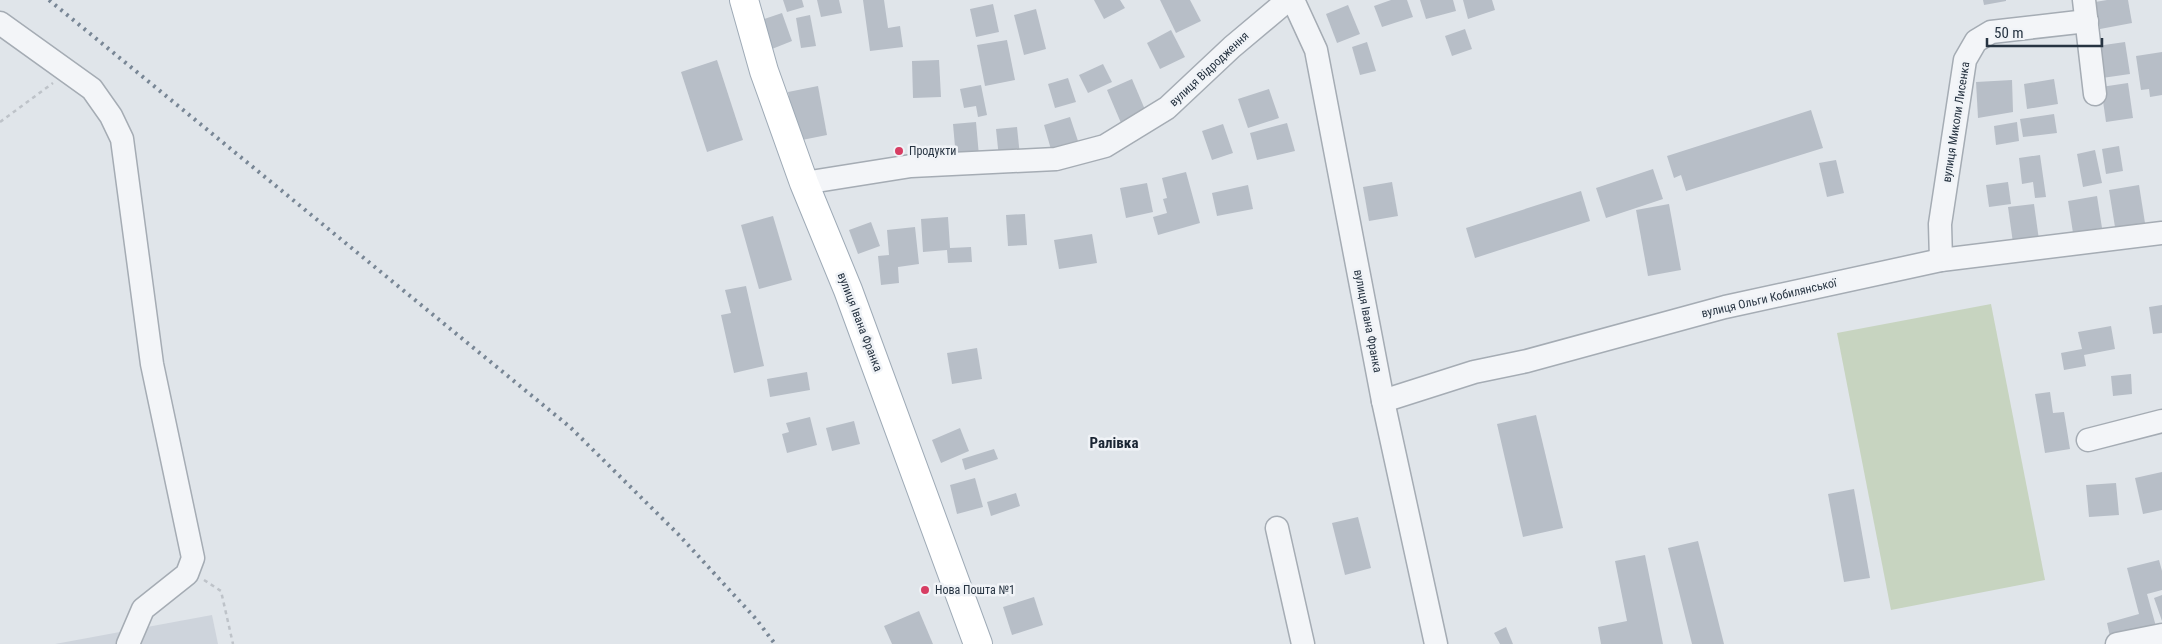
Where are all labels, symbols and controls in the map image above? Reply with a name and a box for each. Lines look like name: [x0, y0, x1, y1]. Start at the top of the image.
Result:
scale bar: [1987, 15, 2102, 47]
text: 50 m: [1994, 24, 2024, 42]
street label: вулиця Відродження: [1167, 29, 1251, 109]
street label: вулиця Миколи Лисенка: [1940, 60, 1972, 183]
place label: Продукти: [909, 144, 956, 158]
marker: Продукти: [893, 145, 905, 157]
street label: вулиця Івана Франка: [1351, 268, 1385, 374]
street label: вулиця Івана Франка: [835, 271, 885, 374]
street label: вулиця Ольги Кобилянської: [1700, 275, 1839, 320]
district label: Ралівка: [1090, 434, 1138, 452]
place label: Нова Пошта №1: [935, 583, 1015, 597]
marker: Нова Пошта №1: [919, 584, 931, 596]

